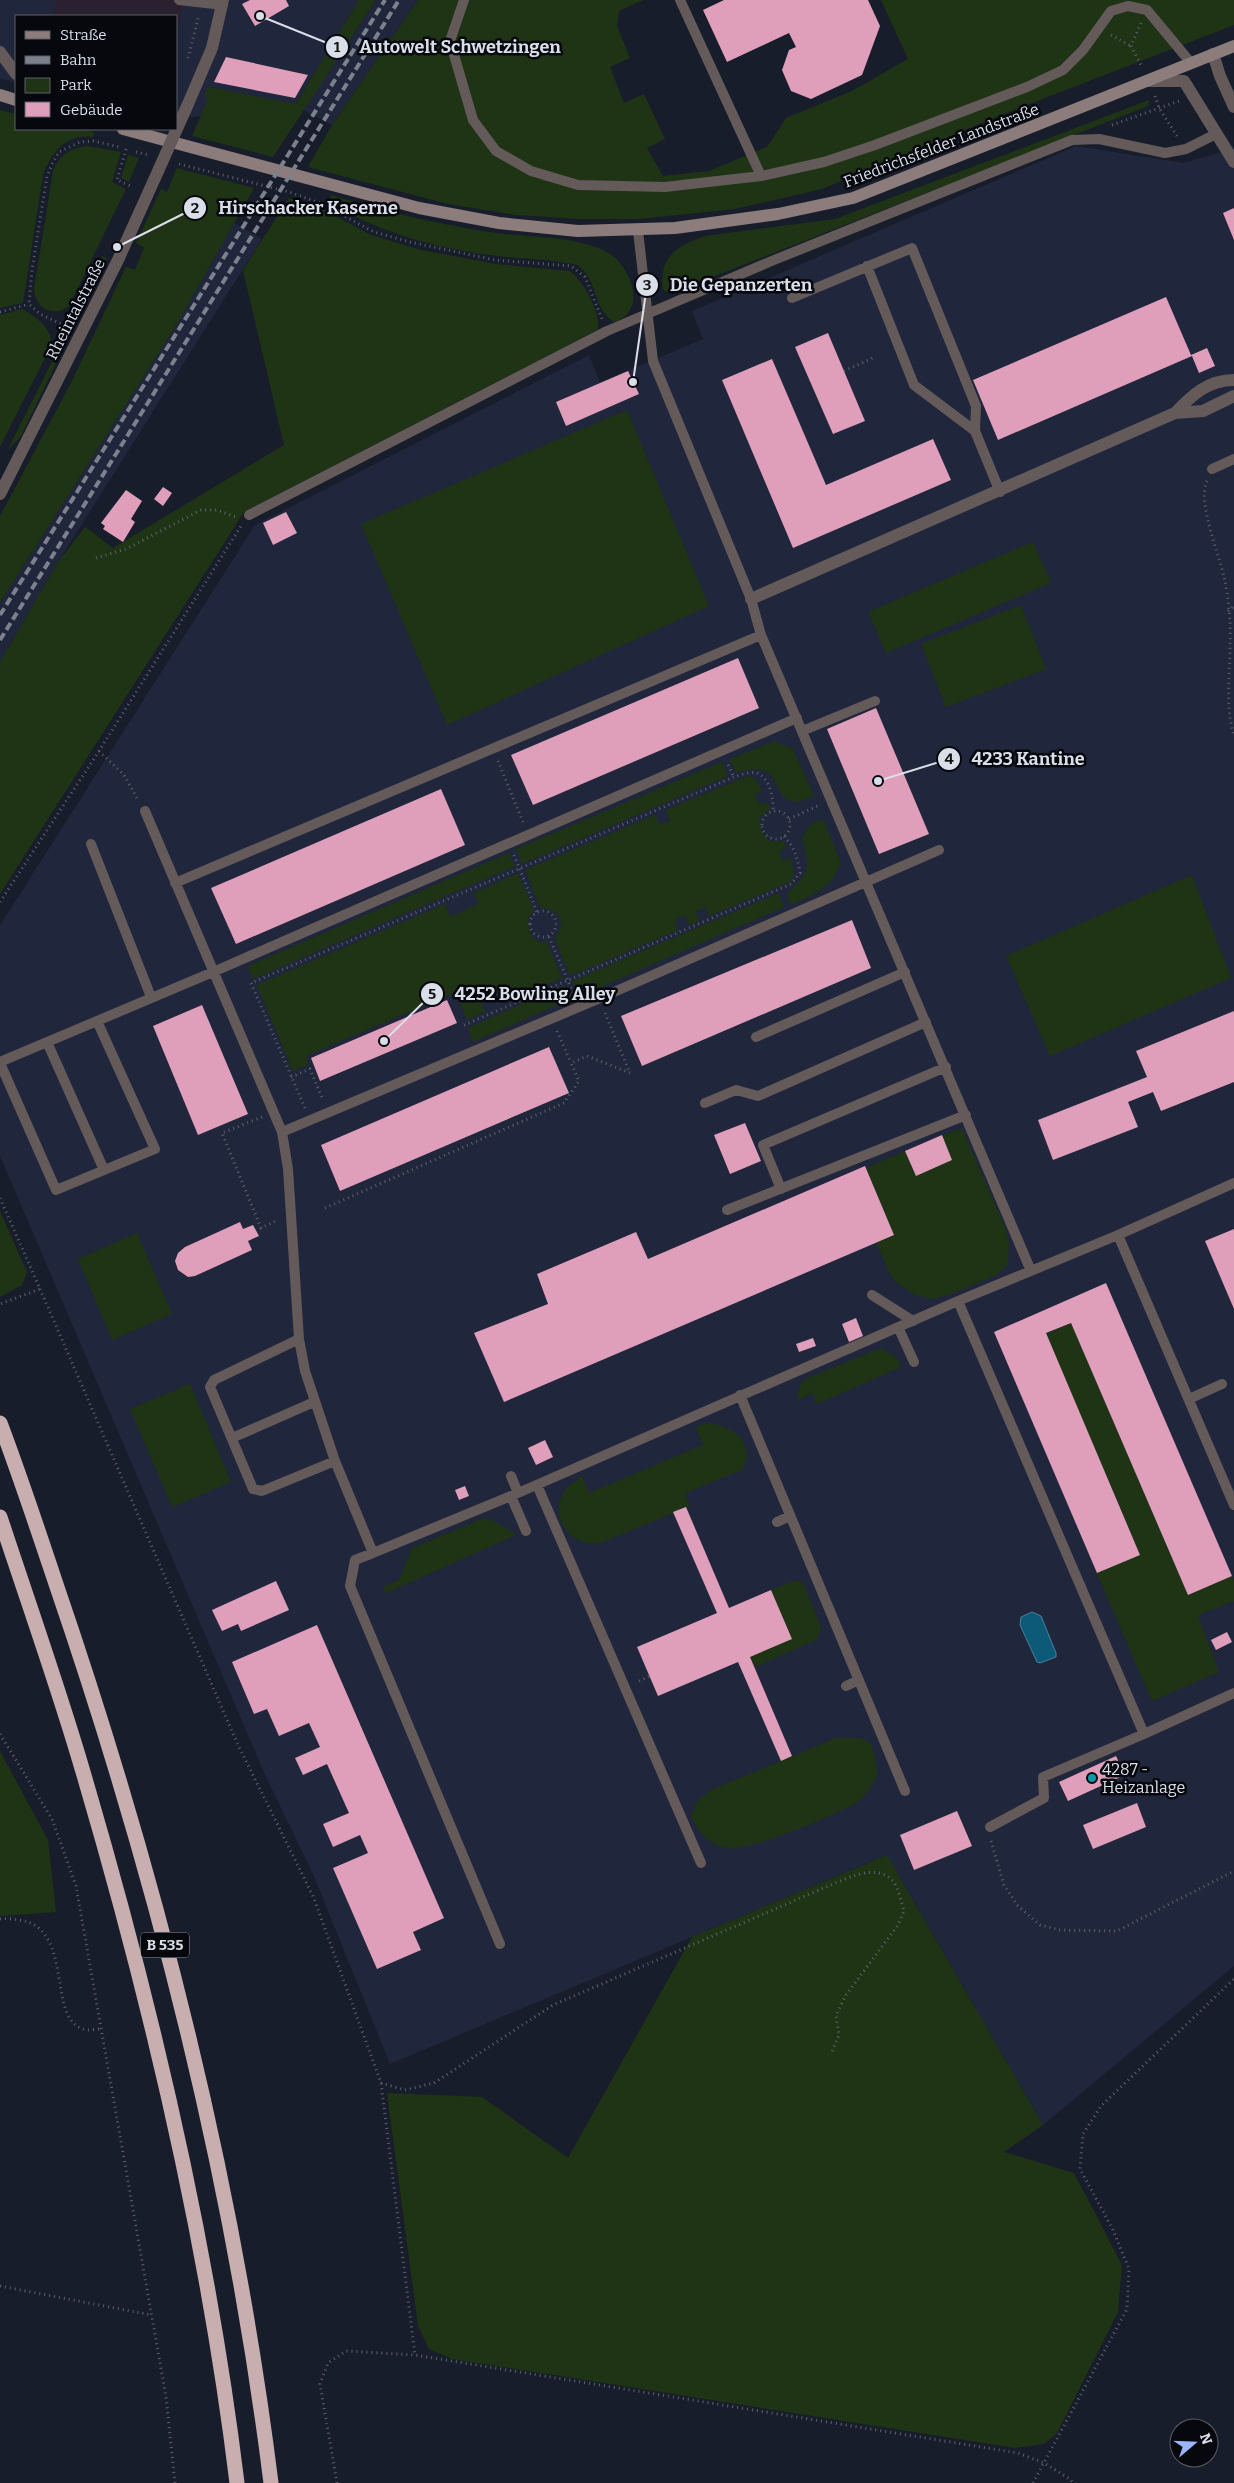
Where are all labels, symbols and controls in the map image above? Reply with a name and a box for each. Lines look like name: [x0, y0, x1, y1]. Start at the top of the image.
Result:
legend: [15, 15, 178, 130]
text: Straße: [60, 26, 106, 44]
callout: Autowelt Schwetzingen: [324, 30, 571, 63]
text: Autowelt Schwetzingen: [359, 36, 561, 58]
text: 1: [334, 38, 341, 56]
text: Bahn: [60, 51, 97, 69]
text: Park: [60, 76, 92, 94]
street label: Friedrichsfelder Landstraße: [841, 99, 1042, 192]
text: Gebäude: [60, 101, 123, 119]
callout: Hirschacker Kaserne: [183, 191, 408, 224]
text: Hirschacker Kaserne: [218, 197, 398, 219]
text: 2: [191, 199, 199, 217]
street label: Rheintalstraße: [42, 256, 109, 363]
callout: Die Gepanzerten: [634, 268, 822, 301]
text: Die Gepanzerten: [670, 274, 813, 296]
text: 3: [643, 276, 651, 294]
callout: 4233 Kantine: [937, 742, 1095, 775]
text: 4233 Kantine: [971, 748, 1085, 770]
text: 4: [944, 750, 954, 768]
callout: 4252 Bowling Alley: [420, 977, 626, 1010]
text: 4252 Bowling Alley: [455, 983, 616, 1005]
text: 5: [428, 985, 436, 1003]
place label: 4287 - Heizanlage: [1102, 1760, 1185, 1797]
marker: 4287 - Heizanlage: [1086, 1772, 1098, 1784]
road number: B 535: [141, 1932, 189, 1958]
north arrow: [1169, 2418, 1219, 2468]
text: N: [1196, 2431, 1216, 2447]

